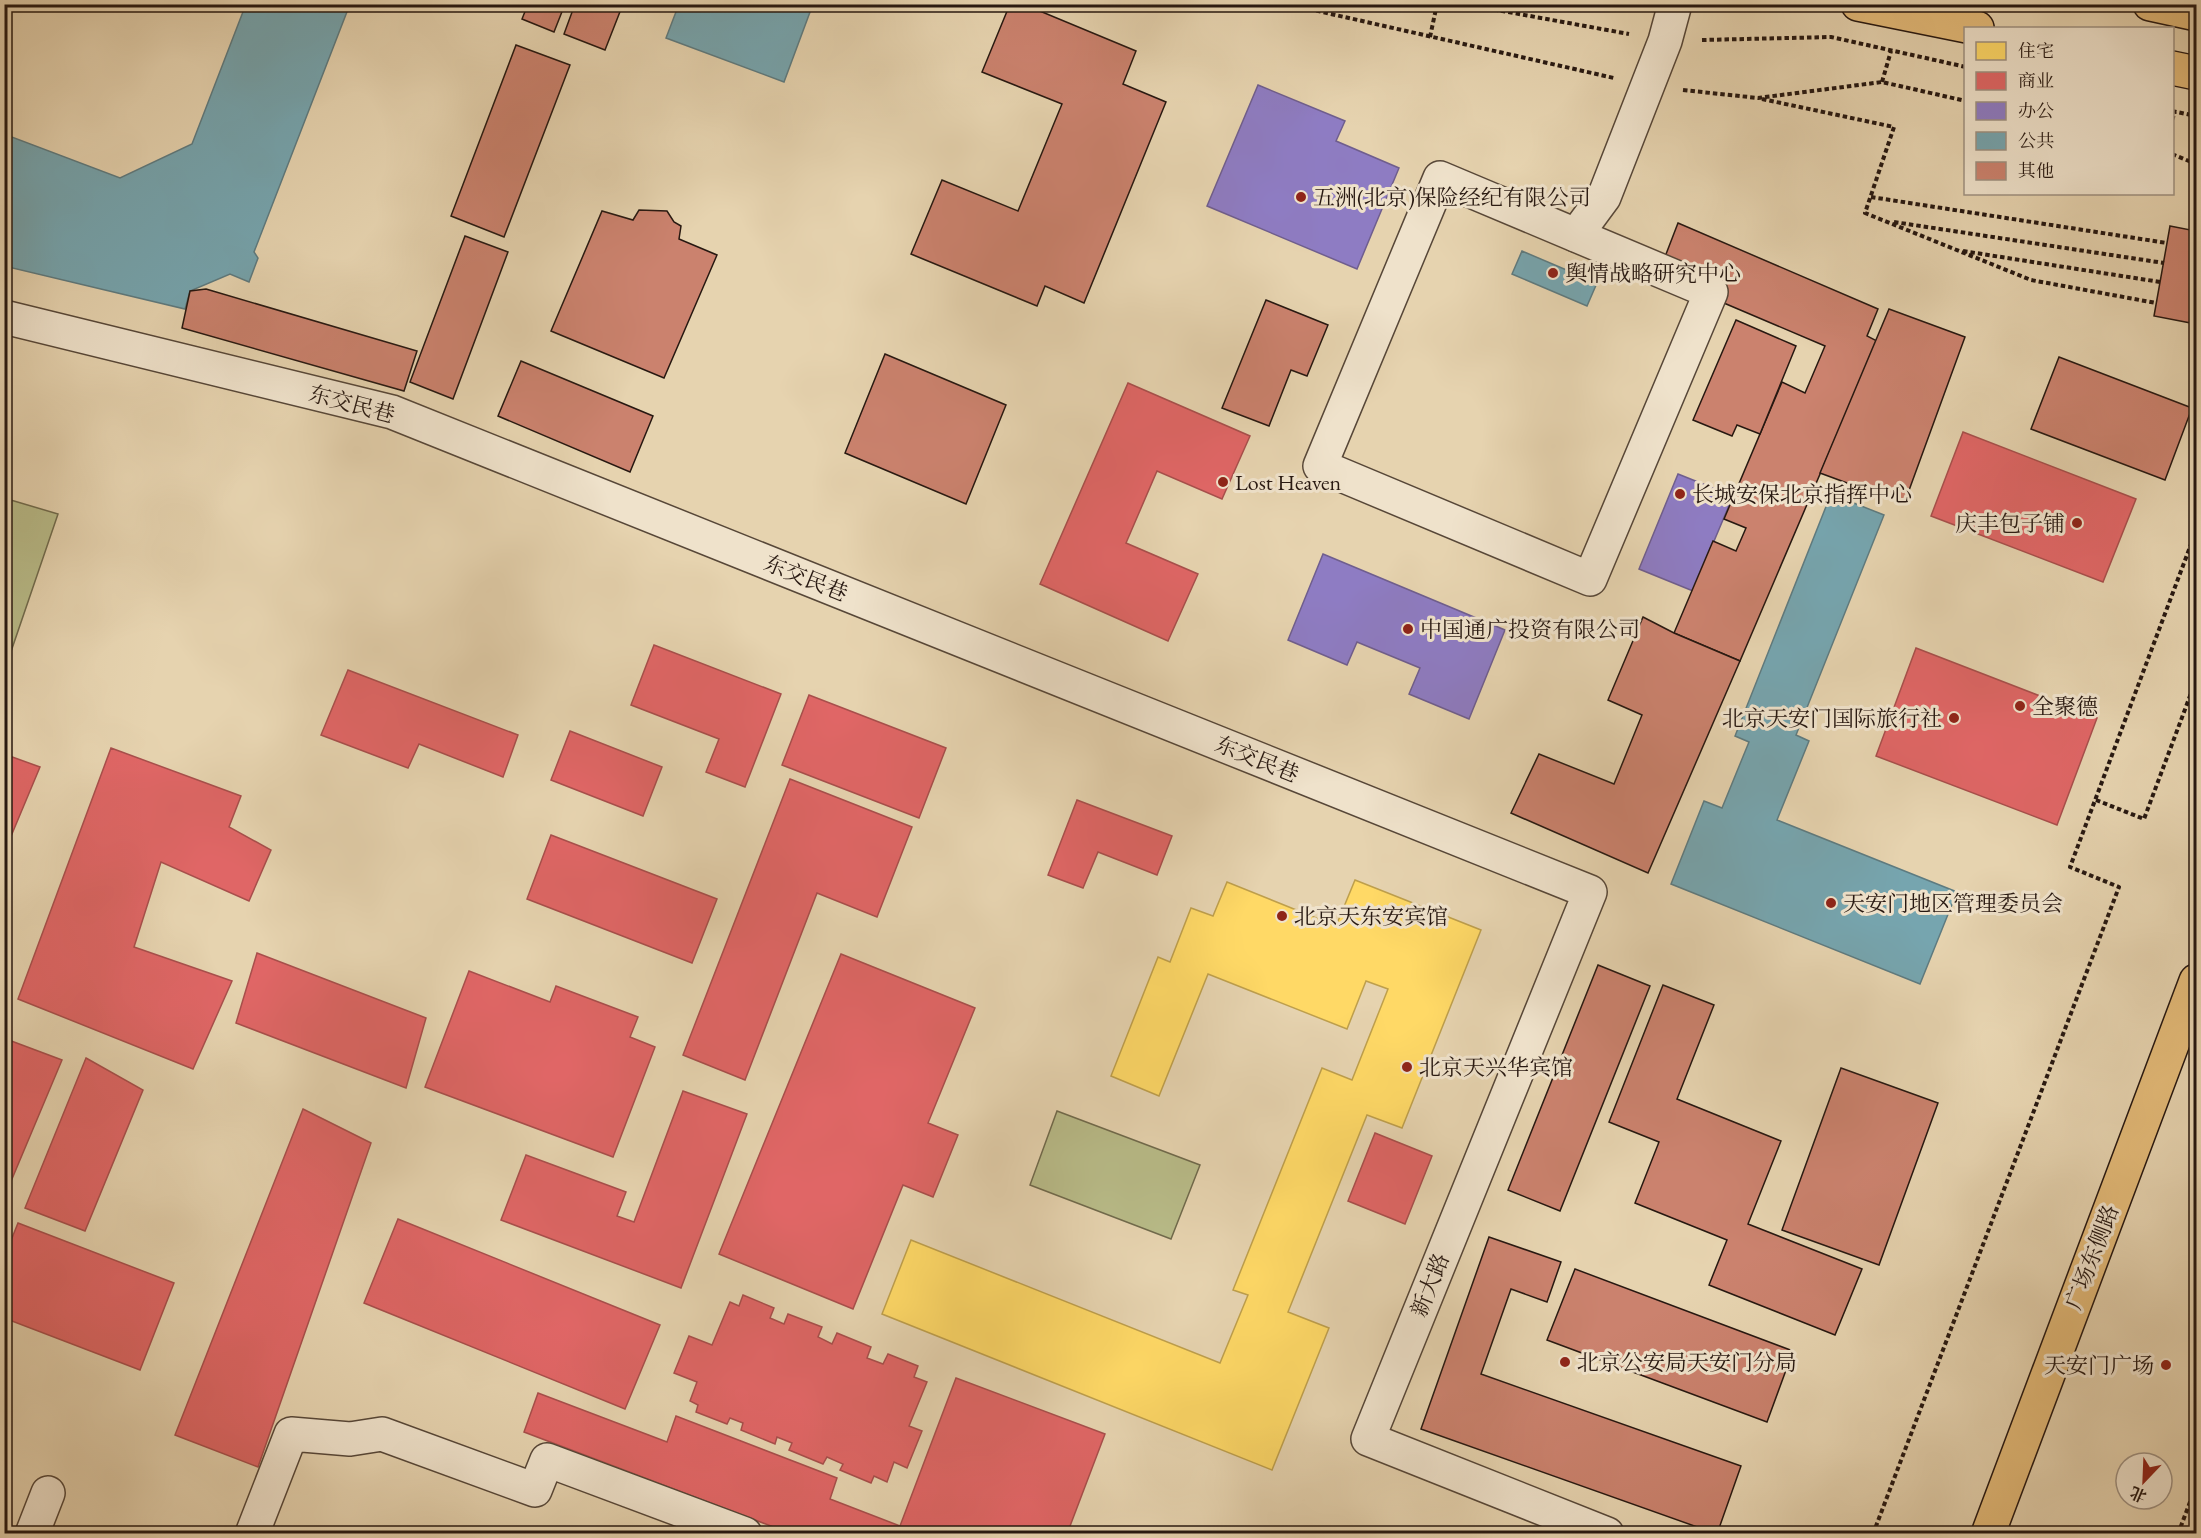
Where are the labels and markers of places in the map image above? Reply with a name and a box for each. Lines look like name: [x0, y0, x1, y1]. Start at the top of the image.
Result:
place label: 五洲(北京)保险经纪有限公司: [1313, 183, 1591, 212]
marker: 五洲(北京)保险经纪有限公司: [1294, 190, 1308, 204]
place label: 舆情战略研究中心: [1565, 259, 1741, 288]
marker: 舆情战略研究中心: [1546, 266, 1560, 280]
place label: Lost Heaven: [1235, 468, 1342, 497]
marker: Lost Heaven: [1216, 475, 1230, 489]
place label: 长城安保北京指挥中心: [1692, 480, 1912, 509]
marker: 长城安保北京指挥中心: [1673, 487, 1687, 501]
place label: 庆丰包子铺: [1955, 509, 2065, 538]
marker: 庆丰包子铺: [2070, 516, 2084, 530]
place label: 中国通广投资有限公司: [1420, 615, 1640, 644]
marker: 中国通广投资有限公司: [1401, 622, 1415, 636]
place label: 全聚德: [2032, 692, 2098, 721]
marker: 全聚德: [2013, 699, 2027, 713]
place label: 北京天安门国际旅行社: [1722, 704, 1942, 733]
marker: 北京天安门国际旅行社: [1947, 711, 1961, 725]
place label: 天安门地区管理委员会: [1843, 889, 2063, 918]
marker: 天安门地区管理委员会: [1824, 896, 1838, 910]
place label: 北京天东安宾馆: [1294, 902, 1448, 931]
marker: 北京天东安宾馆: [1275, 909, 1289, 923]
place label: 北京天兴华宾馆: [1419, 1053, 1573, 1082]
marker: 北京天兴华宾馆: [1400, 1060, 1414, 1074]
place label: 北京公安局天安门分局: [1577, 1348, 1797, 1377]
place label: 天安门广场: [2044, 1351, 2154, 1380]
marker: 北京公安局天安门分局: [1558, 1355, 1572, 1369]
marker: 天安门广场: [2159, 1358, 2173, 1372]

